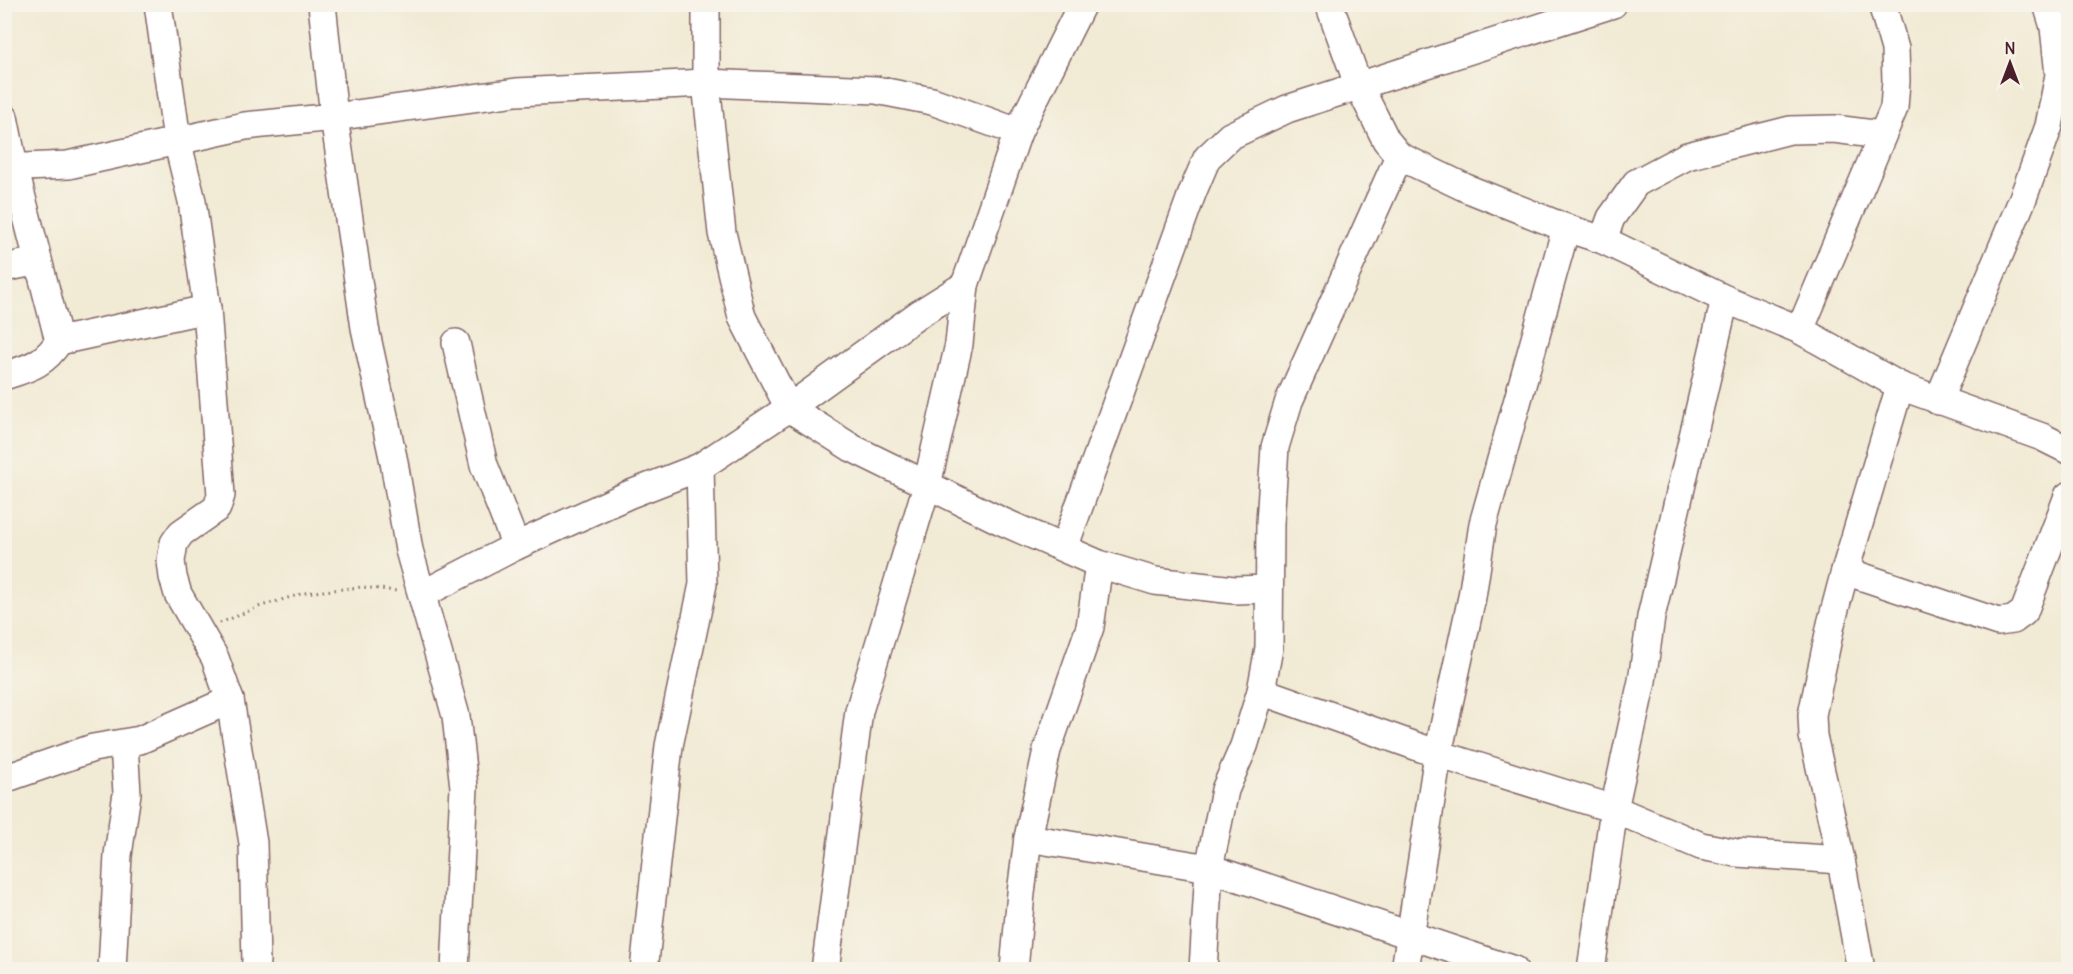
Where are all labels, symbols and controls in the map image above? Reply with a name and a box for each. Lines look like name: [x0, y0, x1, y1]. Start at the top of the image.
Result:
north arrow: [1980, 33, 2040, 93]
text: N: [2004, 38, 2016, 58]

